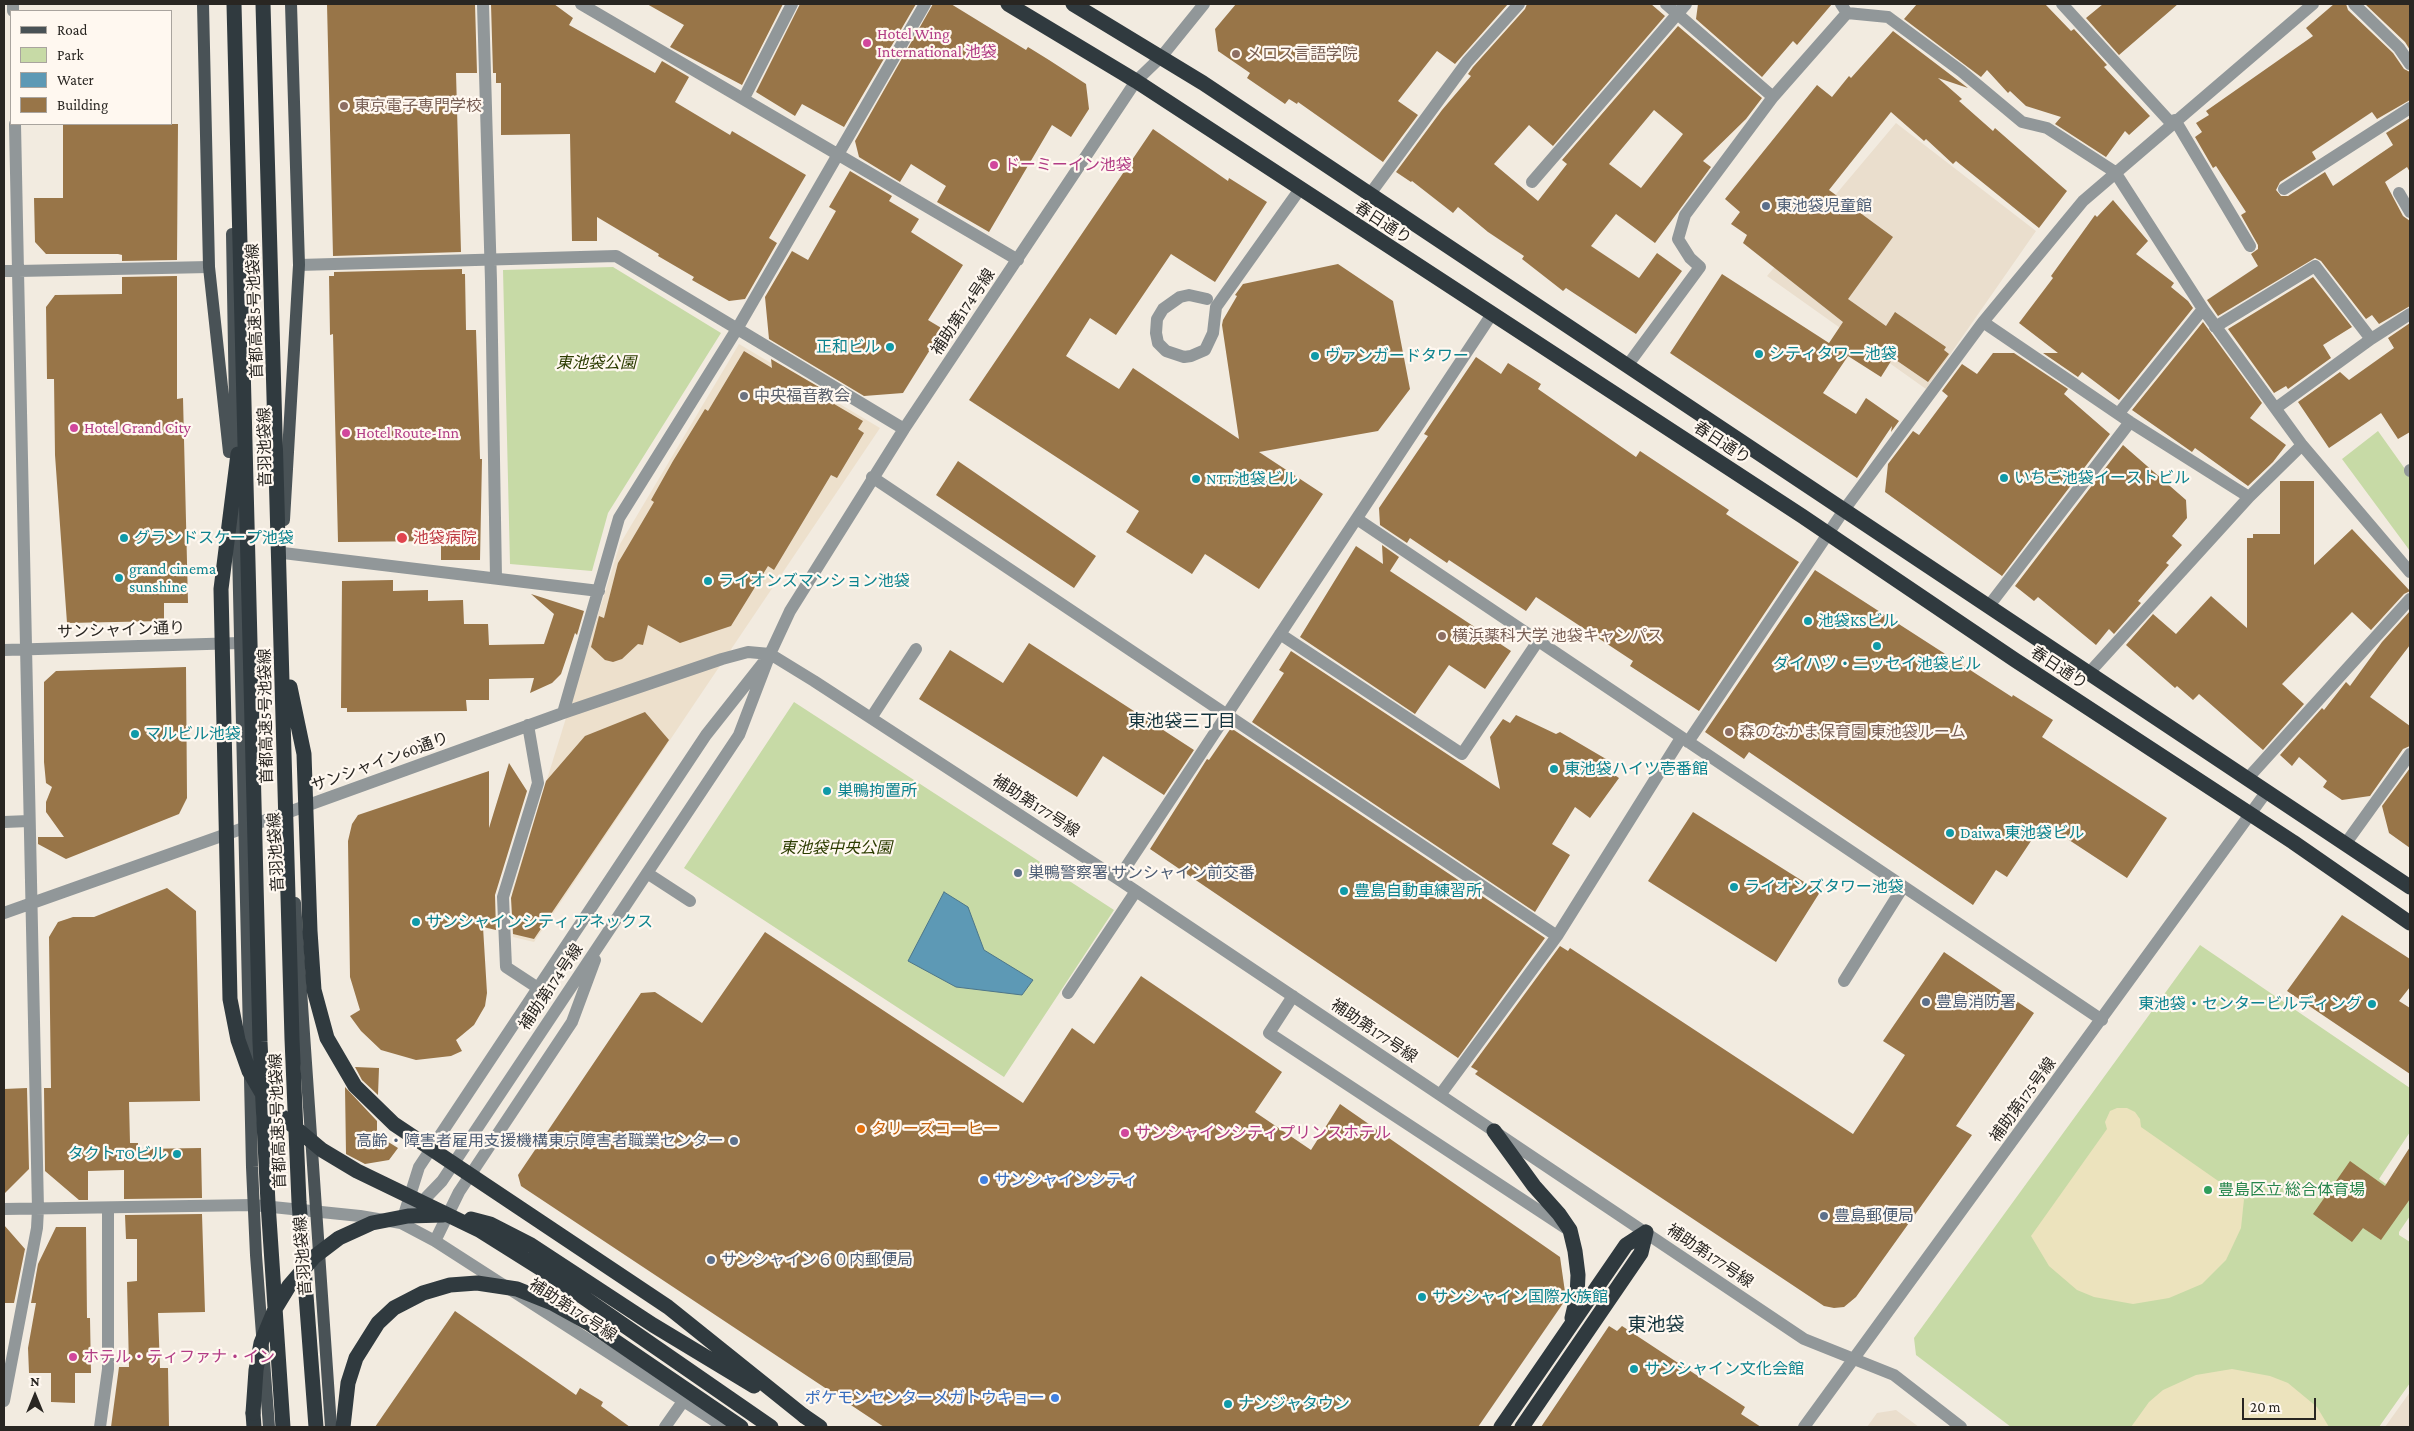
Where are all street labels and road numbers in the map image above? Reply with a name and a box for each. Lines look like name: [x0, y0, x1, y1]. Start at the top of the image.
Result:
street label: 春日通り: [1351, 198, 1415, 248]
street label: 首都高速5号池袋線: [243, 243, 267, 379]
street label: 補助第174号線: [927, 265, 999, 359]
street label: 音羽池袋線: [255, 407, 275, 487]
street label: 春日通り: [1690, 418, 1754, 468]
street label: サンシャイン通り: [57, 618, 185, 642]
street label: 春日通り: [2027, 643, 2091, 693]
street label: 首都高速5号池袋線: [255, 648, 277, 784]
street label: サンシャイン60通り: [309, 728, 451, 796]
street label: 補助第177号線: [989, 771, 1083, 841]
street label: 音羽池袋線: [264, 812, 288, 892]
street label: 補助第174号線: [515, 940, 587, 1034]
street label: 補助第177号線: [1327, 995, 1421, 1067]
street label: 首都高速5号池袋線: [266, 1053, 290, 1189]
street label: 補助第175号線: [1986, 1054, 2060, 1146]
street label: 音羽池袋線: [291, 1215, 315, 1297]
street label: 補助第177号線: [1663, 1220, 1757, 1292]
street label: 補助第176号線: [526, 1275, 620, 1345]

